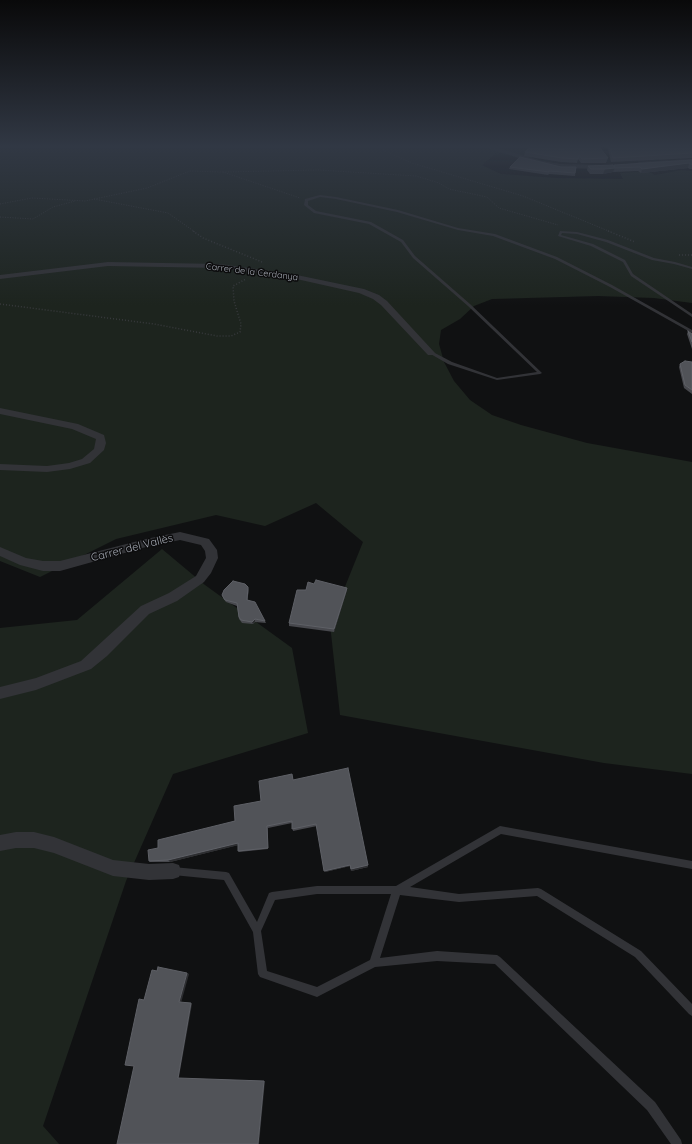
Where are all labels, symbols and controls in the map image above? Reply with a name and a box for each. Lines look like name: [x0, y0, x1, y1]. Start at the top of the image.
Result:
street label: Carrer de la Cerdanya: [205, 261, 299, 283]
street label: Carrer del Vallès: [90, 531, 174, 565]

